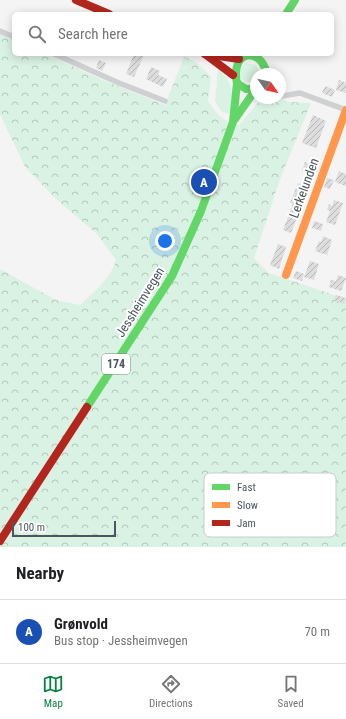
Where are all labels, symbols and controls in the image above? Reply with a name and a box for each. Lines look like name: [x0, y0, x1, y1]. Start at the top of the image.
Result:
search box: [12, 12, 334, 56]
icon: search: [26, 23, 48, 45]
text: Search here: [58, 25, 128, 43]
north arrow: [250, 68, 286, 104]
street label: Lerkelunden: [286, 156, 322, 220]
pin: A: [191, 167, 217, 197]
your location: [155, 231, 175, 251]
street label: Jessheimvegen: [113, 264, 167, 340]
road number: 174: [102, 354, 130, 374]
legend: [204, 473, 336, 537]
text: Fast: [237, 481, 256, 494]
text: Slow: [237, 499, 258, 512]
text: Jam: [237, 517, 256, 530]
scale bar: [12, 519, 116, 538]
text: 100 m: [18, 521, 45, 534]
text: Nearby: [16, 563, 64, 583]
text: Grønvold: [54, 615, 108, 633]
text: A: [25, 624, 33, 639]
text: 70 m: [304, 624, 330, 639]
text: Bus stop · Jessheimvegen: [54, 633, 188, 648]
tab: Map: [42, 673, 64, 710]
tab: Directions: [149, 673, 193, 710]
tab: Saved: [278, 673, 304, 710]

